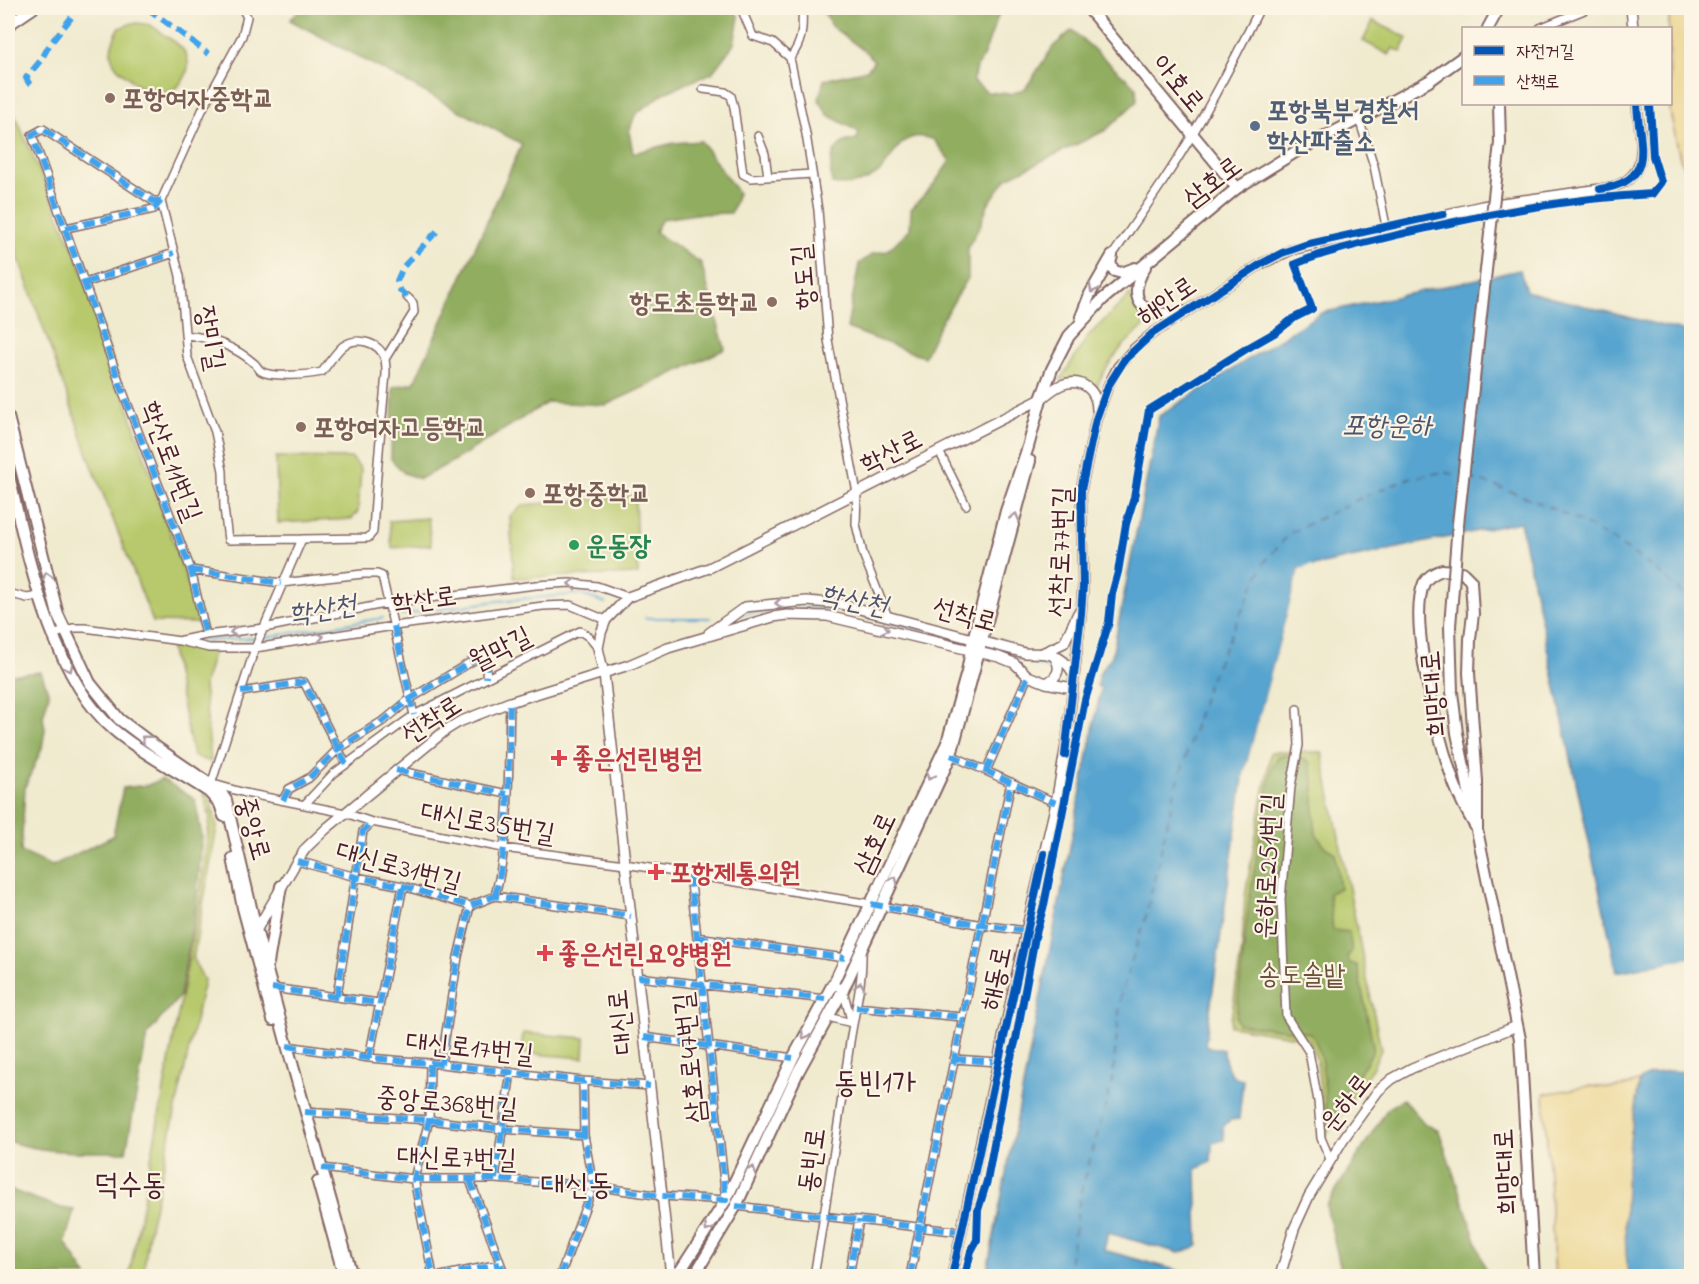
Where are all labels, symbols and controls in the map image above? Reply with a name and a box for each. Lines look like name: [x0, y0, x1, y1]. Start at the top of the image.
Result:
legend: [1462, 27, 1672, 105]
text: 자전거길: [1516, 40, 1574, 66]
street label: 아호로: [1141, 47, 1213, 122]
text: 산책로: [1516, 70, 1559, 96]
place label: 포항여자중학교: [122, 81, 274, 120]
marker: 포항여자중학교: [103, 91, 117, 105]
place label: 포항북부경찰서 학산파출소: [1266, 93, 1419, 163]
marker: 포항북부경찰서 학산파출소: [1248, 119, 1262, 133]
street label: 삼호로: [1176, 148, 1251, 218]
street label: 항도길: [783, 242, 828, 311]
street label: 해안로: [1129, 268, 1205, 336]
one-way arrow: [1089, 283, 1100, 294]
place label: 항도초등학교: [629, 285, 760, 324]
marker: 항도초등학교: [765, 295, 779, 309]
street label: 장미길: [184, 303, 233, 374]
street label: 학산로11번길: [129, 396, 211, 528]
water label: 포항운하: [1342, 407, 1434, 448]
place label: 포항여자고등학교: [313, 410, 487, 449]
marker: 포항여자고등학교: [294, 420, 308, 434]
street label: 학산로: [854, 421, 930, 485]
place label: 포항중학교: [542, 476, 651, 515]
marker: 포항중학교: [523, 486, 537, 500]
street label: 선착로77번길: [1041, 486, 1084, 618]
one-way arrow: [1008, 512, 1020, 523]
place label: 운동장: [586, 528, 651, 567]
marker: 운동장: [567, 538, 581, 552]
one-way arrow: [41, 572, 54, 582]
water label: 학산천: [816, 576, 893, 629]
one-way arrow: [567, 577, 576, 590]
street label: 학산로: [389, 578, 459, 625]
water label: 학산천: [286, 586, 362, 637]
street label: 선착로: [928, 589, 1001, 644]
one-way arrow: [774, 596, 783, 609]
street label: 월막길: [463, 618, 539, 682]
one-way arrow: [879, 622, 889, 635]
one-way arrow: [229, 625, 238, 637]
one-way arrow: [316, 632, 325, 644]
street label: 희망대로: [1412, 649, 1459, 739]
one-way arrow: [62, 661, 74, 672]
street label: 선착로: [394, 687, 470, 755]
one-way arrow: [141, 736, 152, 747]
place label: 좋은선린병원: [572, 741, 702, 780]
marker: 좋은선린병원: [550, 749, 568, 767]
one-way arrow: [925, 770, 937, 781]
street label: 중앙로: [224, 792, 279, 865]
street label: 운하로251번길: [1246, 792, 1293, 940]
street label: 대신로35번길: [418, 794, 558, 855]
street label: 삼호로: [845, 806, 908, 882]
street label: 대신로31번길: [331, 833, 466, 904]
place label: 포항제통의원: [670, 855, 800, 894]
marker: 포항제통의원: [647, 863, 665, 881]
one-way arrow: [887, 875, 899, 886]
place label: 좋은선린요양병원: [558, 936, 732, 975]
street label: 해동로: [972, 943, 1023, 1014]
marker: 좋은선린요양병원: [536, 944, 554, 962]
park label: 송도솔밭: [1259, 957, 1346, 996]
one-way arrow: [853, 981, 866, 991]
street label: 대신로: [600, 987, 645, 1056]
street label: 삼호로47번길: [665, 990, 718, 1125]
street label: 대신로17번길: [404, 1023, 536, 1076]
one-way arrow: [801, 1029, 812, 1039]
district label: 동빈1가: [834, 1063, 916, 1107]
street label: 운하로: [1312, 1066, 1382, 1141]
street label: 중앙로368번길: [374, 1079, 519, 1130]
street label: 동빈로: [790, 1125, 837, 1195]
street label: 희망대로: [1486, 1127, 1529, 1216]
street label: 대신로7번길: [396, 1138, 518, 1181]
district label: 덕수동: [94, 1165, 166, 1209]
district label: 대신동: [541, 1165, 613, 1209]
one-way arrow: [745, 1166, 757, 1177]
one-way arrow: [704, 1222, 716, 1232]

